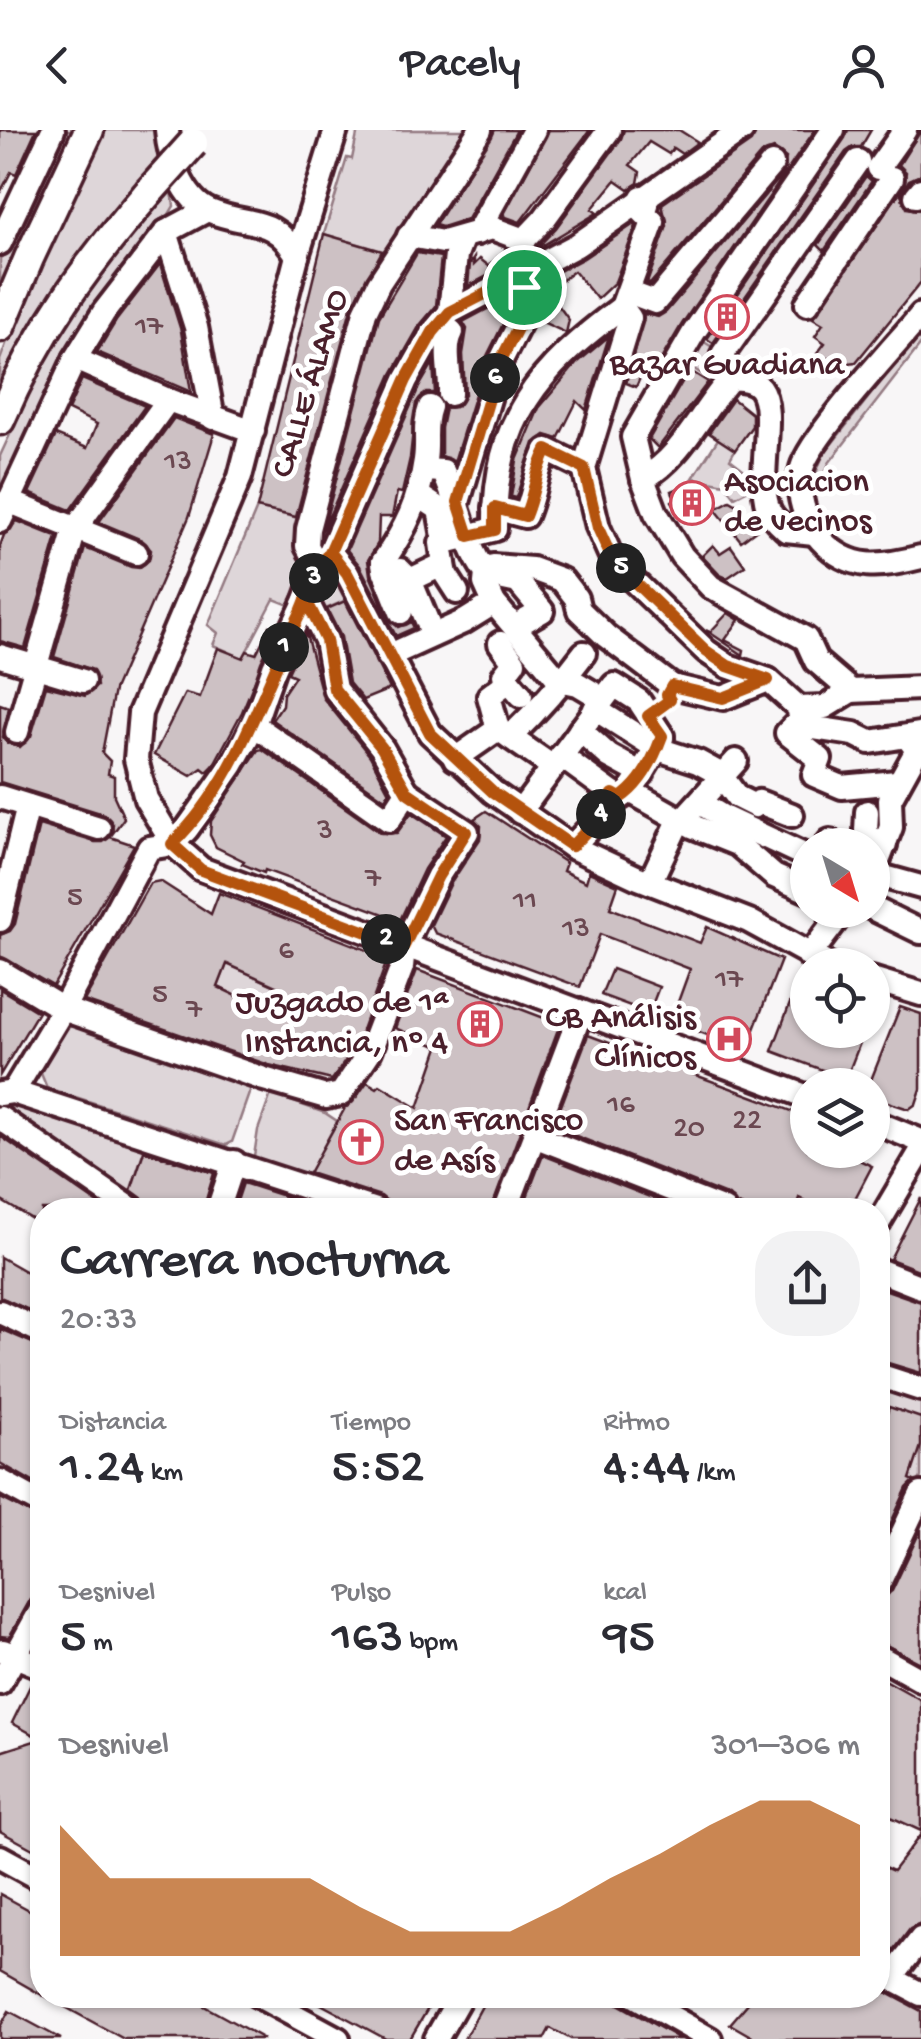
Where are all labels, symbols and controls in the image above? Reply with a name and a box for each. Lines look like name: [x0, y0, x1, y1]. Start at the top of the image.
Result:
icon: back: [30, 38, 85, 93]
icon: person: [836, 38, 891, 93]
text: Pacely: [400, 39, 521, 92]
pin: [482, 245, 567, 330]
icon: arrive: [497, 260, 552, 315]
street label: CALLE ÁLAMO: [264, 285, 360, 483]
building icon: Bazar Guadiana: [704, 294, 750, 340]
house number: 17: [134, 311, 164, 346]
place label: Bazar Guadiana: [609, 346, 846, 387]
pin: 6: [470, 353, 520, 403]
text: 6: [488, 361, 502, 394]
house number: 13: [163, 446, 192, 481]
place label: Asociacion de vecinos: [724, 463, 873, 544]
building icon: Asociacion de vecinos: [669, 480, 715, 526]
pin: 5: [596, 543, 646, 593]
text: 5: [614, 551, 628, 584]
pin: 3: [289, 553, 339, 603]
text: 3: [307, 561, 321, 594]
pin: 1: [259, 622, 309, 672]
text: 1: [278, 630, 290, 663]
pin: 4: [576, 789, 626, 839]
text: 4: [594, 797, 608, 830]
house number: 3: [316, 815, 333, 850]
north arrow: [790, 828, 890, 928]
map controls: [790, 828, 890, 1168]
house number: 7: [364, 863, 382, 898]
house number: 5: [67, 882, 83, 917]
house number: 11: [512, 885, 537, 920]
house number: 13: [561, 913, 590, 948]
pin: 2: [361, 914, 411, 964]
text: 2: [379, 922, 393, 955]
house number: 6: [278, 935, 294, 970]
button: locate: [790, 948, 890, 1048]
house number: 17: [714, 964, 744, 999]
house number: 5: [152, 979, 168, 1014]
place label: Juzgado de 1ª Instancia, nº 4: [236, 984, 449, 1065]
house number: 7: [185, 994, 203, 1029]
place label: CB Análisis Clínicos: [545, 999, 697, 1080]
building icon: Juzgado de 1ª Instancia, nº 4: [457, 1001, 503, 1047]
hospital icon: CB Análisis Clínicos: [706, 1016, 752, 1062]
button: layers: [790, 1068, 890, 1168]
house number: 16: [606, 1089, 635, 1124]
place label: San Francisco de Asís: [394, 1102, 583, 1183]
house number: 22: [732, 1105, 762, 1140]
house number: 20: [673, 1113, 705, 1148]
church icon: San Francisco de Asís: [338, 1119, 384, 1165]
button: share: [755, 1231, 860, 1336]
text: Carrera nocturna: [60, 1232, 448, 1296]
text: 20:33: [60, 1302, 137, 1340]
text: Distancia: [60, 1407, 166, 1440]
text: Tiempo: [332, 1407, 411, 1440]
text: Ritmo: [603, 1407, 670, 1440]
text: 1.24: [60, 1440, 144, 1499]
text: 5:52: [332, 1440, 424, 1499]
text: 4:44: [603, 1440, 690, 1499]
text: km: [144, 1457, 183, 1490]
text: /km: [690, 1457, 736, 1490]
text: Desnivel: [60, 1577, 155, 1610]
text: Pulso: [332, 1577, 391, 1610]
text: kcal: [603, 1577, 647, 1610]
text: 5: [60, 1610, 86, 1669]
text: 163: [332, 1610, 403, 1669]
text: 95: [603, 1610, 655, 1669]
text: m: [86, 1627, 113, 1660]
text: bpm: [403, 1627, 458, 1660]
text: Desnivel: [60, 1728, 169, 1766]
text: 301–306 m: [711, 1728, 860, 1766]

